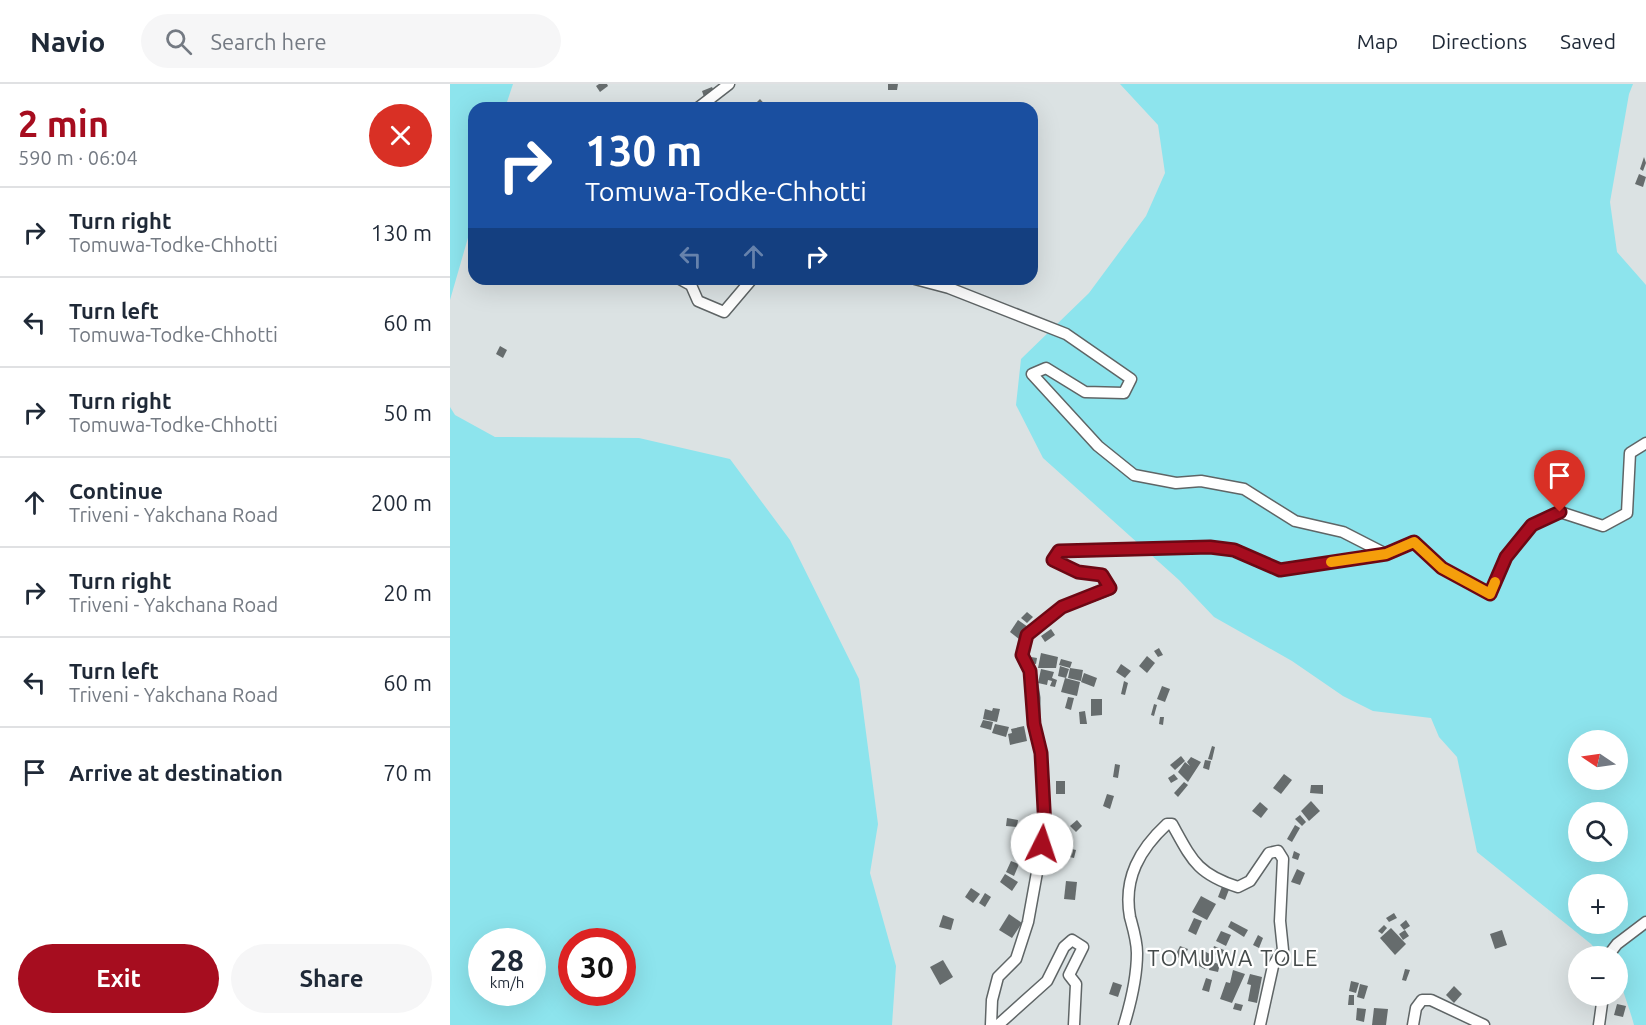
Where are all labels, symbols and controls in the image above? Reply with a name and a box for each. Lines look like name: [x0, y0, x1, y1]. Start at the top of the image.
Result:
search box: [141, 14, 561, 68]
icon: search: [162, 25, 195, 58]
text: Navio: [30, 26, 105, 57]
text: Search here: [210, 29, 327, 54]
text: Map: [1357, 29, 1398, 53]
text: Directions: [1431, 29, 1527, 53]
text: Saved: [1560, 29, 1616, 53]
text: 2 min: [18, 103, 109, 144]
button: close: [369, 104, 432, 167]
icon: right: [486, 126, 564, 204]
text: 130 m: [585, 127, 702, 174]
text: 590 m · 06:04: [18, 146, 138, 169]
text: Tomuwa-Todke-Chhotti: [585, 176, 867, 206]
text: Turn right: [69, 208, 171, 233]
icon: right: [18, 216, 51, 249]
text: 130 m: [371, 220, 432, 245]
text: Tomuwa-Todke-Chhotti: [69, 233, 278, 256]
icon: left: [674, 240, 707, 273]
icon: ahead: [737, 240, 770, 273]
icon: right: [800, 240, 833, 273]
text: Turn left: [69, 298, 159, 323]
icon: left: [18, 306, 51, 339]
text: 60 m: [383, 310, 432, 335]
text: Tomuwa-Todke-Chhotti: [69, 323, 278, 346]
text: Turn right: [69, 388, 171, 413]
icon: right: [18, 396, 51, 429]
text: 50 m: [383, 400, 432, 425]
text: Tomuwa-Todke-Chhotti: [69, 413, 278, 436]
pin: [1534, 450, 1585, 512]
icon: arrive: [1543, 459, 1576, 492]
text: Continue: [69, 478, 163, 503]
icon: ahead: [18, 486, 51, 519]
text: 200 m: [371, 490, 432, 515]
text: Triveni - Yakchana Road: [69, 503, 278, 526]
text: Turn right: [69, 568, 171, 593]
icon: right: [18, 576, 51, 609]
text: 20 m: [383, 580, 432, 605]
text: Triveni - Yakchana Road: [69, 593, 278, 616]
text: Turn left: [69, 658, 159, 683]
icon: left: [18, 666, 51, 699]
text: 60 m: [383, 670, 432, 695]
text: Triveni - Yakchana Road: [69, 683, 278, 706]
north arrow: [1568, 730, 1628, 790]
map controls: [1568, 730, 1628, 1006]
icon: arrive: [18, 756, 51, 789]
text: Arrive at destination: [69, 760, 283, 785]
text: 70 m: [383, 760, 432, 785]
button: search: [1568, 802, 1628, 862]
position arrow: [1010, 812, 1074, 876]
button: +: [1568, 874, 1628, 934]
speed limit sign: 30: [558, 928, 636, 1006]
text: 28: [490, 943, 524, 977]
button: Exit: [18, 944, 219, 1013]
button: Share: [231, 944, 432, 1013]
district label: TOMUWA TOLE: [1147, 945, 1319, 970]
button: −: [1568, 946, 1628, 1006]
text: km/h: [490, 974, 524, 991]

